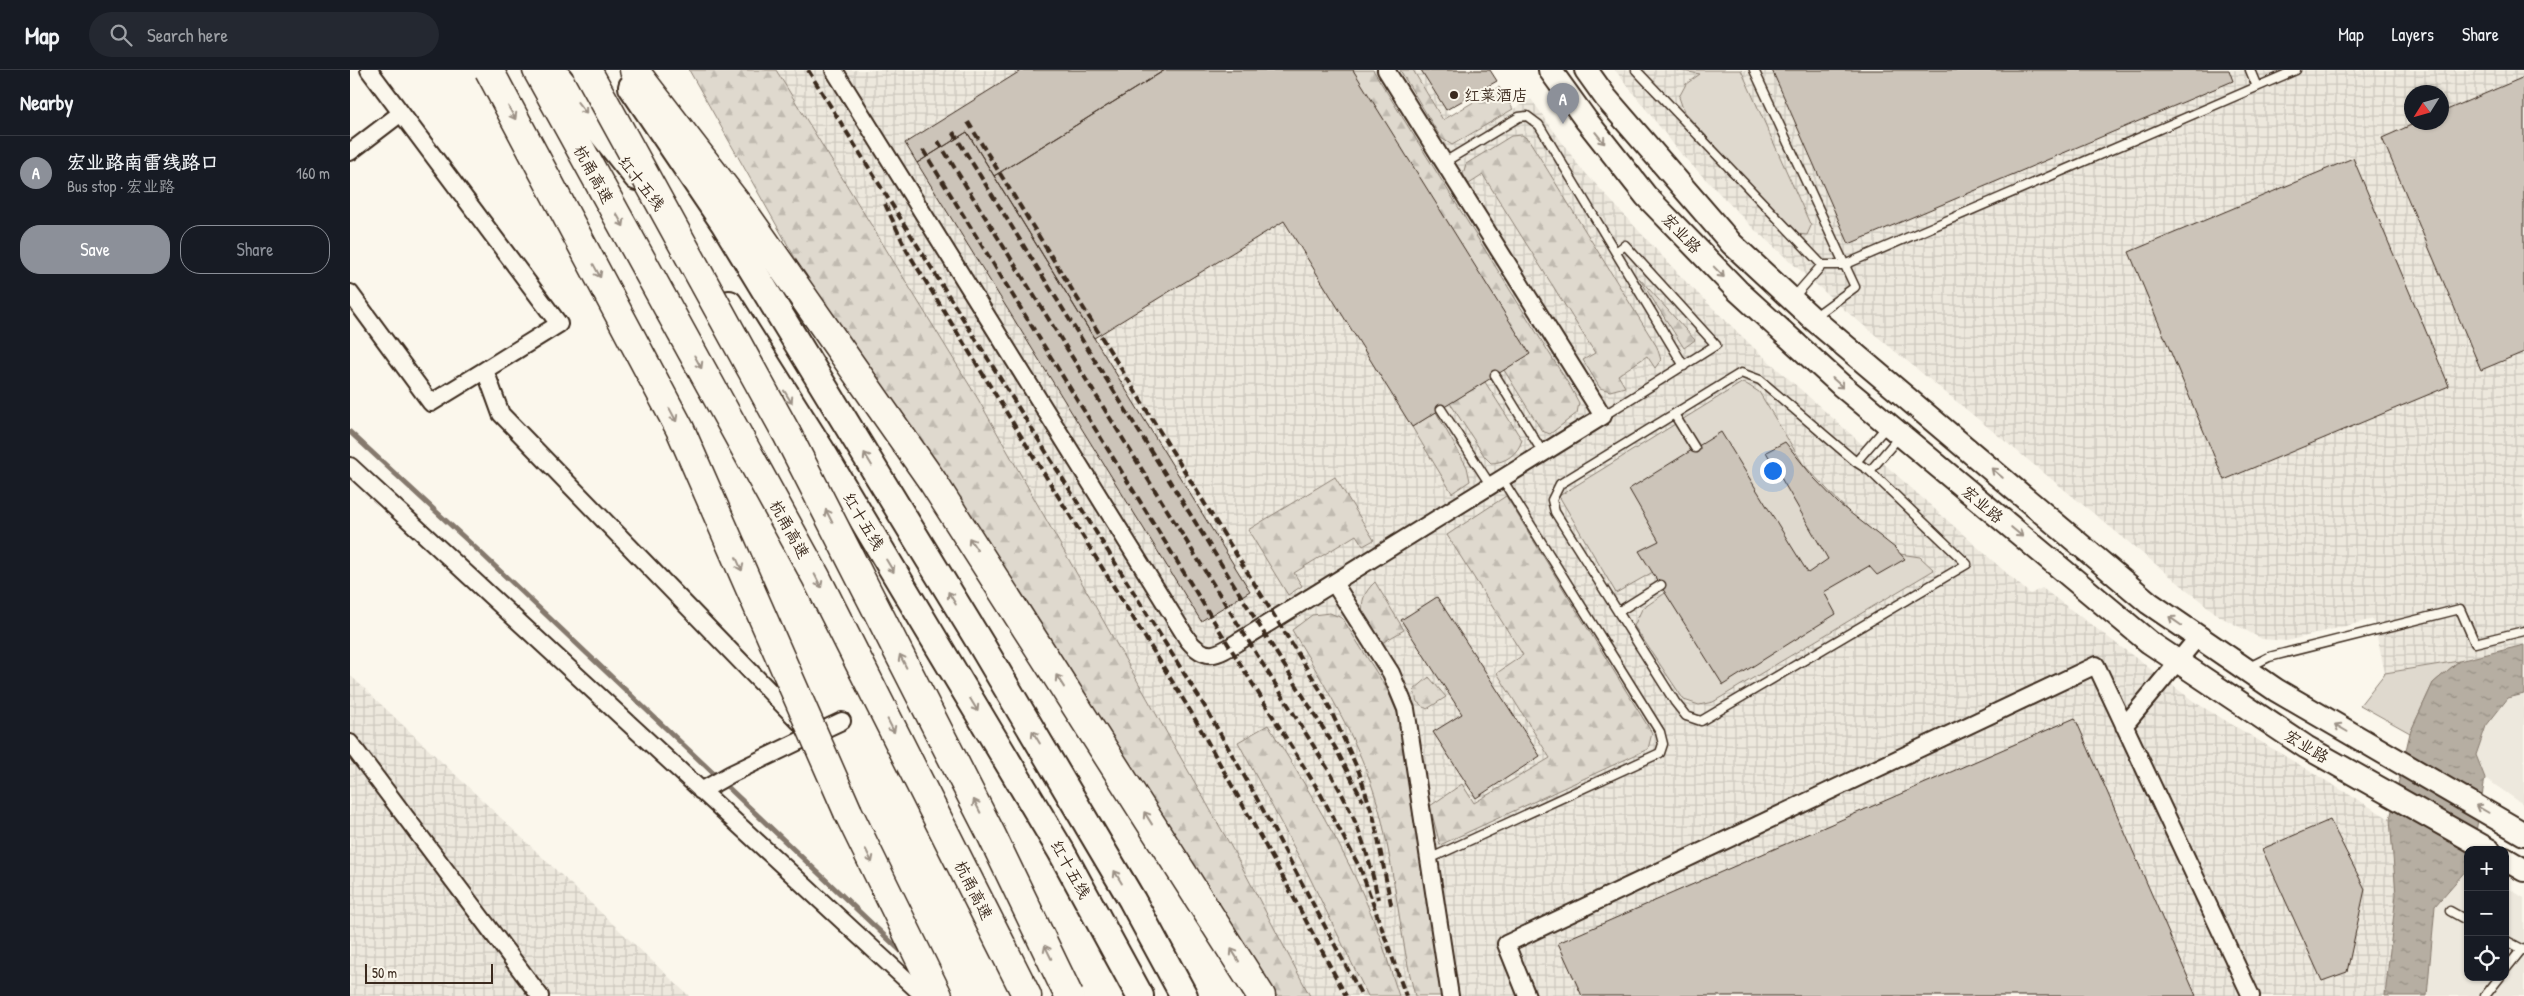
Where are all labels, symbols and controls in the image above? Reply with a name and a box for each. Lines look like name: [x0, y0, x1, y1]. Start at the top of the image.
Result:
search box: [89, 12, 439, 57]
text: Map: [25, 19, 59, 51]
icon: search: [107, 21, 135, 49]
text: Search here: [147, 22, 228, 48]
text: Map: [2338, 22, 2364, 47]
text: Layers: [2392, 22, 2434, 47]
text: Share: [2462, 22, 2499, 47]
pin: A: [1547, 83, 1579, 124]
place label: 红莱酒店: [1464, 84, 1528, 106]
north arrow: [2404, 85, 2449, 130]
text: Nearby: [20, 88, 73, 117]
marker: 红莱酒店: [1448, 89, 1460, 101]
one-way arrow: [577, 101, 588, 114]
one-way arrow: [508, 105, 518, 119]
one-way arrow: [1594, 131, 1605, 144]
street label: 杭甬高速: [569, 141, 619, 207]
text: 宏业路南雷线路口: [67, 149, 219, 175]
street label: 红十五线: [614, 151, 670, 215]
text: A: [32, 162, 40, 184]
text: 160 m: [296, 162, 330, 184]
text: Bus stop · 宏业路: [67, 175, 175, 197]
street label: 宏业路: [1657, 208, 1707, 258]
one-way arrow: [615, 212, 625, 226]
button: Save: [20, 225, 170, 274]
button: Share: [180, 225, 330, 274]
one-way arrow: [592, 264, 602, 279]
one-way arrow: [1713, 266, 1725, 278]
one-way arrow: [694, 354, 703, 369]
one-way arrow: [1832, 377, 1845, 388]
one-way arrow: [783, 390, 793, 404]
one-way arrow: [669, 407, 678, 422]
one-way arrow: [862, 452, 872, 466]
your location: [1760, 458, 1786, 484]
one-way arrow: [1991, 467, 2004, 478]
street label: 宏业路: [1958, 480, 2008, 528]
street label: 红十五线: [838, 488, 890, 554]
street label: 杭甬高速: [765, 496, 815, 562]
one-way arrow: [824, 509, 834, 524]
one-way arrow: [2010, 526, 2023, 537]
one-way arrow: [967, 537, 977, 551]
one-way arrow: [734, 556, 744, 571]
one-way arrow: [886, 558, 896, 572]
one-way arrow: [813, 574, 823, 589]
one-way arrow: [947, 591, 957, 605]
one-way arrow: [2169, 616, 2183, 626]
one-way arrow: [898, 654, 907, 669]
one-way arrow: [1055, 674, 1065, 688]
one-way arrow: [969, 698, 979, 712]
one-way arrow: [886, 719, 896, 734]
one-way arrow: [2334, 723, 2349, 733]
street label: 宏业路: [2281, 724, 2333, 768]
one-way arrow: [1030, 731, 1040, 745]
one-way arrow: [972, 799, 981, 814]
one-way arrow: [2476, 803, 2490, 813]
one-way arrow: [1142, 811, 1152, 825]
street label: 红十五线: [1046, 836, 1096, 902]
map controls: [2464, 846, 2509, 981]
button: +: [2464, 846, 2509, 891]
one-way arrow: [864, 848, 874, 863]
street label: 杭甬高速: [950, 856, 998, 924]
one-way arrow: [1113, 870, 1123, 884]
button: −: [2464, 891, 2509, 936]
button: locate: [2464, 936, 2509, 981]
one-way arrow: [1043, 945, 1052, 960]
one-way arrow: [1230, 948, 1240, 962]
scale bar: [365, 961, 492, 984]
text: 50 m: [372, 963, 397, 982]

